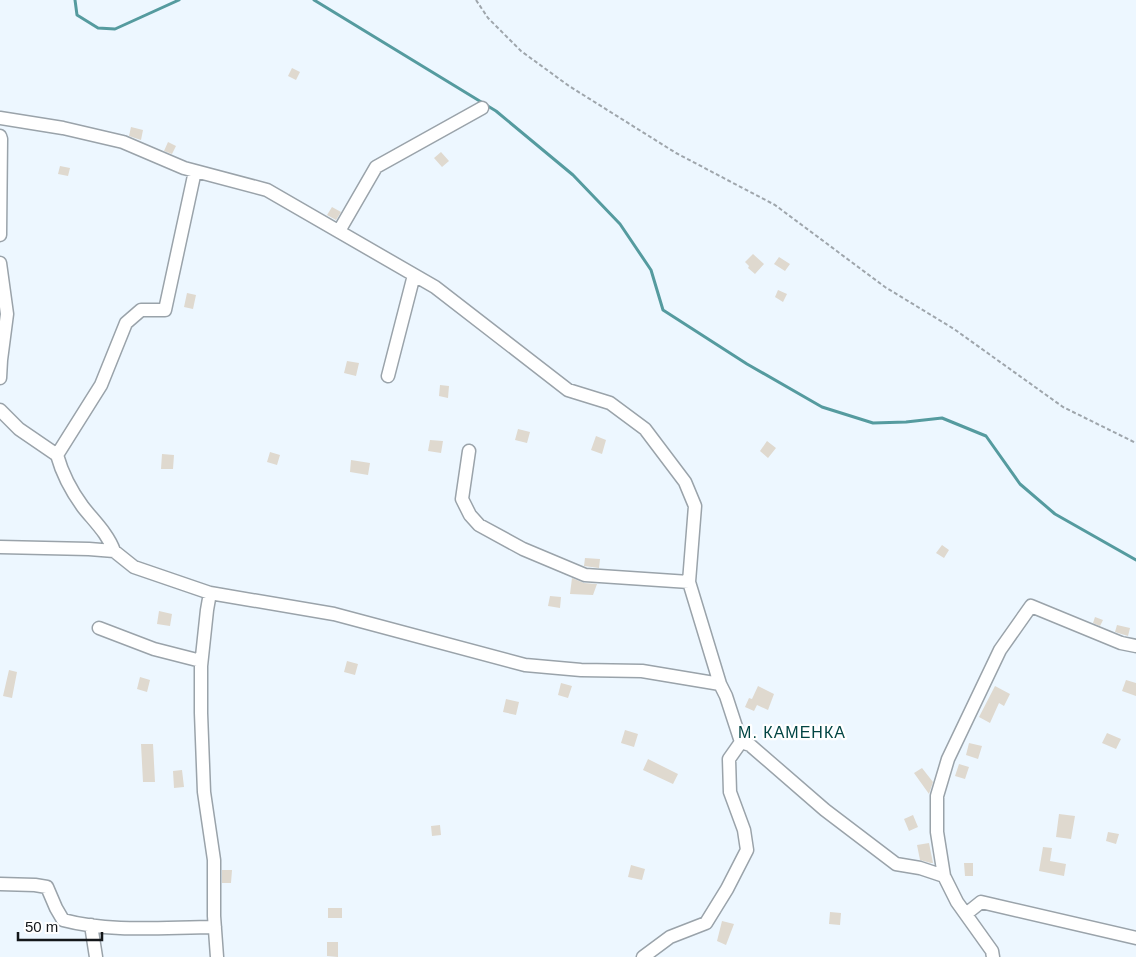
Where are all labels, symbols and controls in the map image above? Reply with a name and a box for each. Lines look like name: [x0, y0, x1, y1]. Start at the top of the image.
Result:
district label: М. КАМЕНКА: [738, 724, 846, 741]
scale bar: [18, 910, 101, 942]
text: 50 m: [25, 918, 58, 935]

